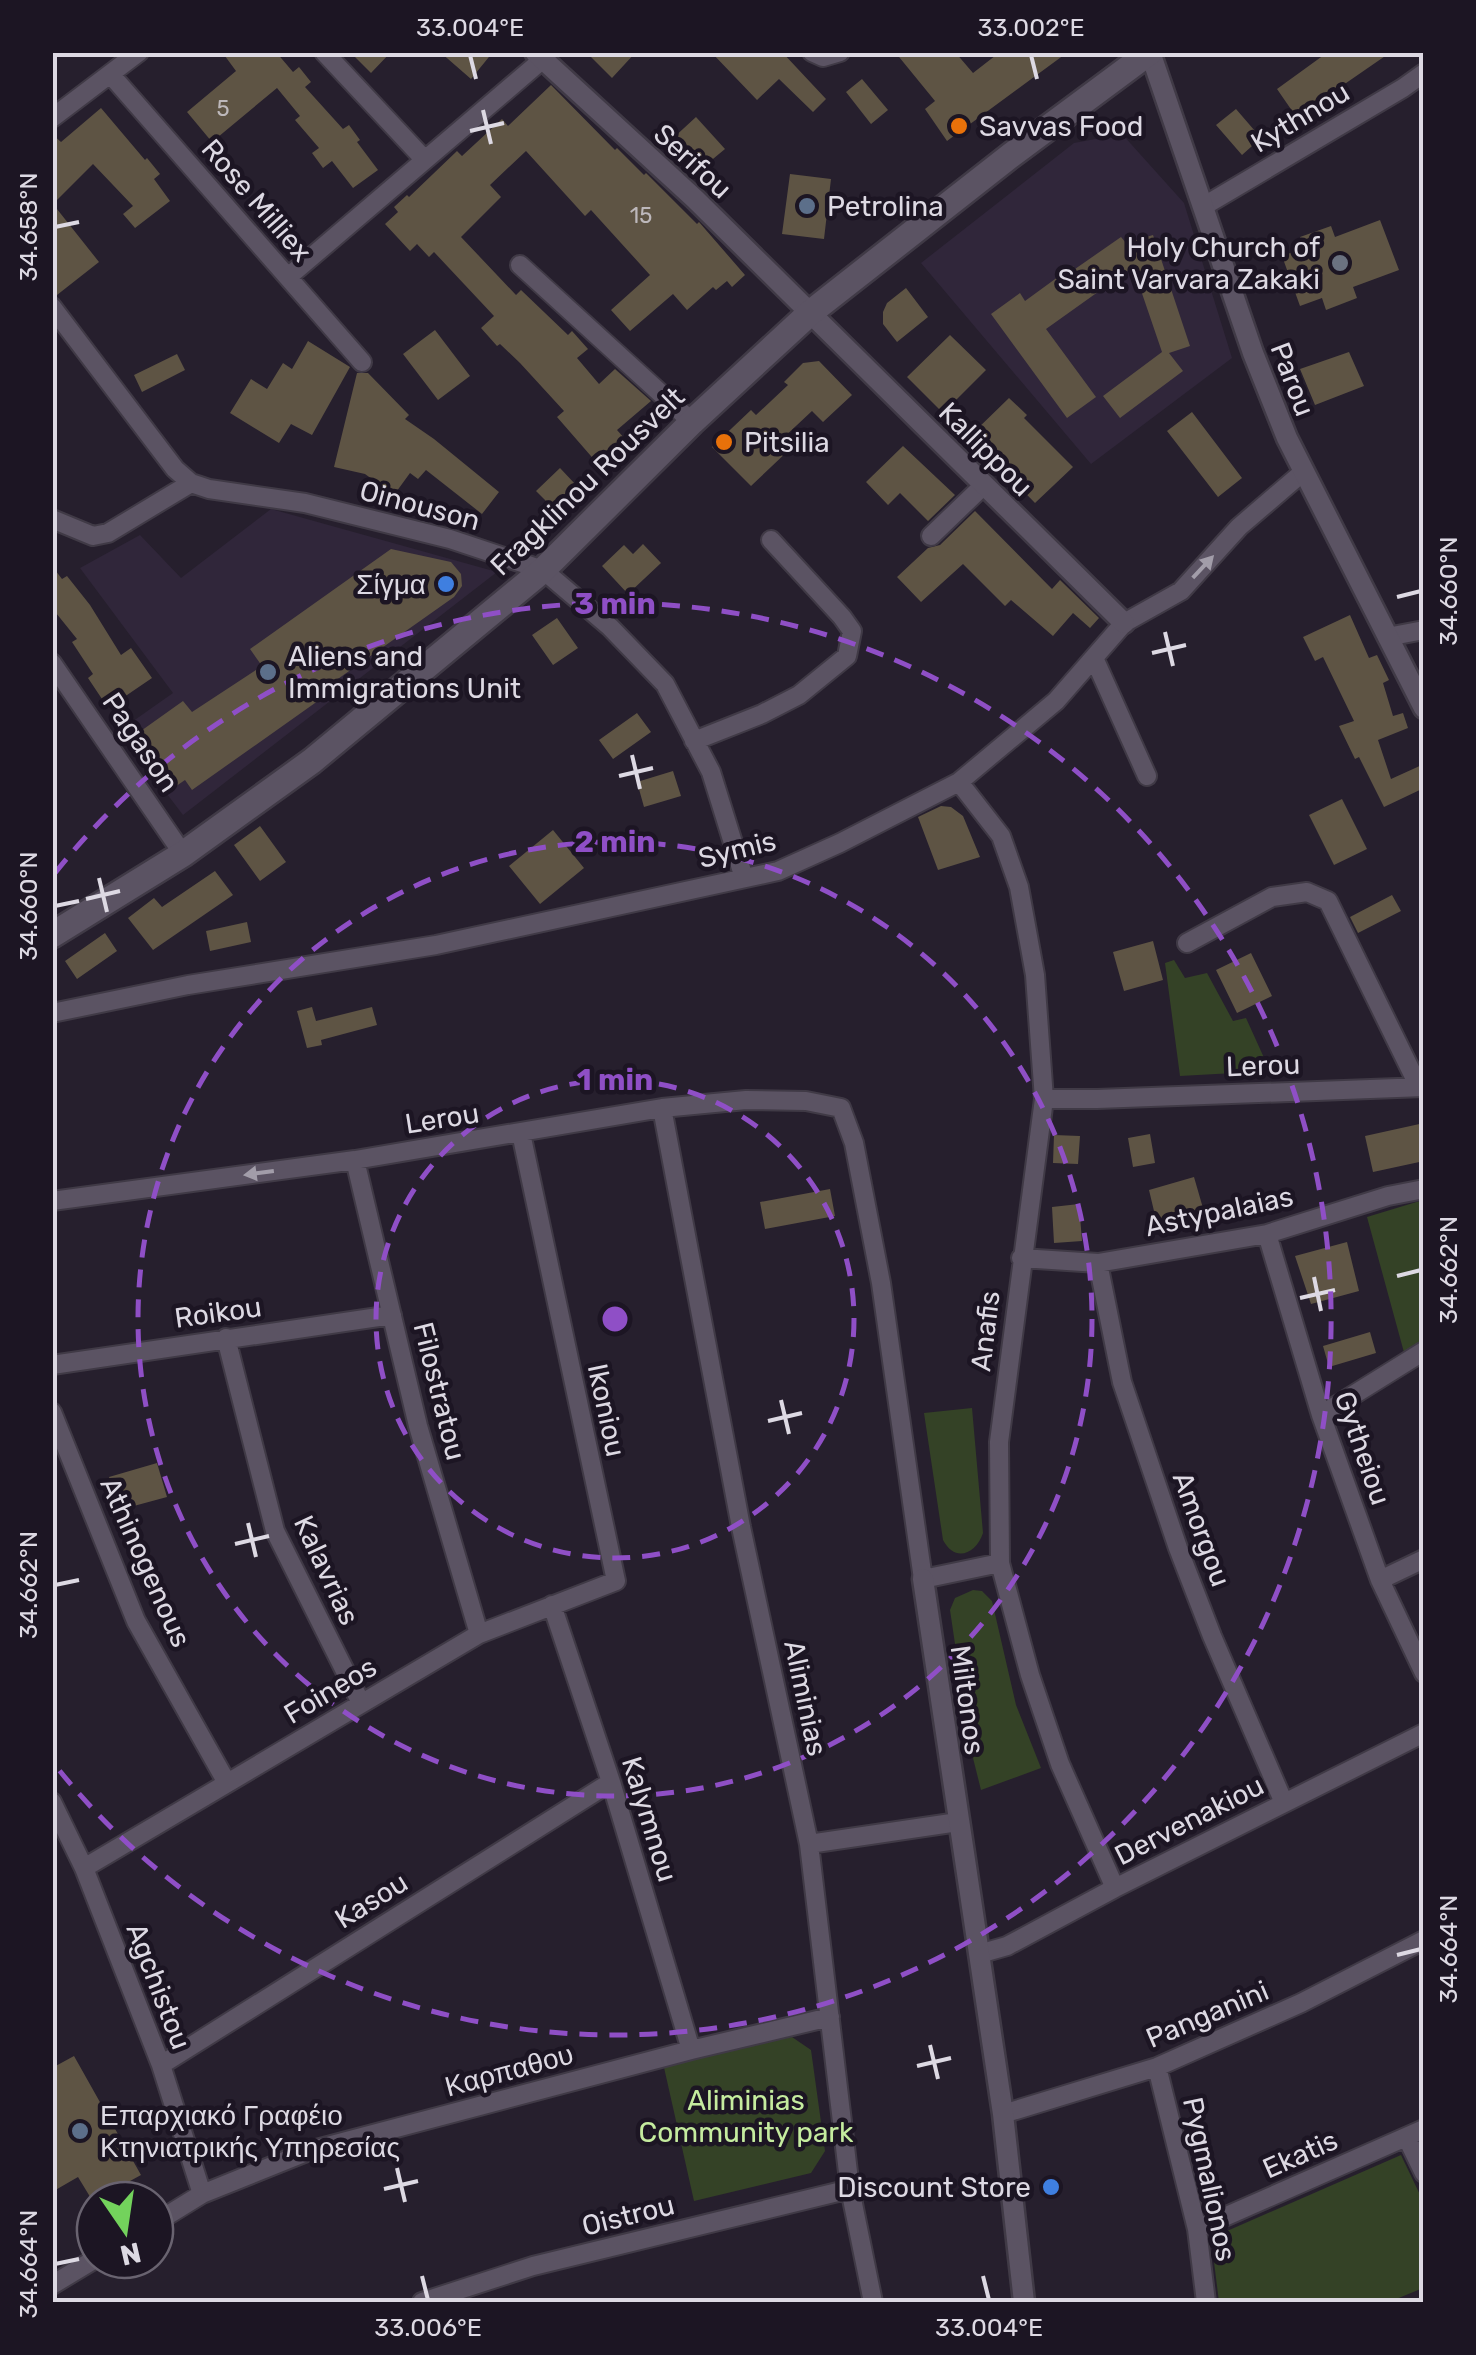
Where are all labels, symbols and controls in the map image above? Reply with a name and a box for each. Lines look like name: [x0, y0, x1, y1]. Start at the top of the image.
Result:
text: 33.004°E: [416, 13, 524, 42]
text: 33.002°E: [977, 13, 1085, 42]
street label: Kythnou: [1245, 75, 1355, 160]
house number: 5: [216, 95, 230, 122]
place label: Savvas Food: [979, 110, 1144, 143]
marker: Savvas Food: [948, 115, 970, 137]
street label: Serifou: [647, 117, 738, 205]
street label: Rose Milliex: [195, 133, 319, 268]
text: 34.658°N: [14, 172, 43, 282]
place label: Petrolina: [827, 190, 944, 223]
marker: Petrolina: [796, 195, 818, 217]
house number: 15: [630, 202, 652, 229]
place label: Holy Church of Saint Varvara Zakaki: [1057, 231, 1320, 296]
marker: Holy Church of Saint Varvara Zakaki: [1329, 252, 1351, 274]
street label: Parou: [1263, 338, 1322, 421]
street label: Fragklinou Rousvelt: [484, 380, 691, 582]
street label: Kallippou: [932, 396, 1039, 503]
place label: Pitsilia: [744, 426, 830, 459]
marker: Pitsilia: [713, 431, 735, 453]
street label: Oinouson: [356, 474, 484, 537]
text: 34.660°N: [1434, 536, 1463, 646]
one-way arrow: [1191, 555, 1213, 580]
place label: Σίγμα: [356, 568, 426, 601]
marker: Σίγμα: [435, 573, 457, 595]
text: 3 min: [574, 586, 656, 622]
place label: Aliens and Immigrations Unit: [288, 640, 521, 705]
marker: Aliens and Immigrations Unit: [257, 661, 279, 683]
street label: Pagason: [95, 686, 186, 798]
text: 2 min: [574, 824, 656, 860]
street label: Symis: [695, 824, 779, 875]
text: 34.660°N: [14, 851, 43, 961]
street label: Lerou: [1225, 1048, 1301, 1083]
text: 1 min: [577, 1062, 653, 1098]
street label: Lerou: [403, 1096, 481, 1141]
one-way arrow: [242, 1165, 274, 1181]
street label: Astypalaias: [1142, 1180, 1296, 1243]
text: 34.662°N: [1434, 1216, 1463, 1324]
street label: Anafis: [964, 1289, 1007, 1373]
street label: Roikou: [172, 1290, 264, 1335]
centre of rings: [597, 1301, 633, 1337]
street label: Filostratou: [406, 1319, 473, 1463]
street label: Ikoniou: [581, 1361, 632, 1460]
street label: Gytheiou: [1328, 1387, 1397, 1509]
street label: Amorgou: [1166, 1467, 1238, 1591]
street label: Athinogenous: [93, 1472, 198, 1652]
street label: Kalavrias: [287, 1510, 366, 1630]
text: 34.662°N: [14, 1531, 43, 1639]
street label: Aliminias: [777, 1637, 834, 1759]
street label: Miltonos: [944, 1643, 992, 1757]
street label: Foineos: [278, 1650, 382, 1731]
street label: Kalymnou: [615, 1753, 684, 1886]
street label: Dervenakiou: [1109, 1769, 1269, 1872]
street label: Kasou: [329, 1865, 414, 1935]
text: 34.664°N: [1434, 1895, 1463, 2003]
street label: Agchistou: [119, 1918, 198, 2054]
street label: Panganini: [1141, 1974, 1273, 2055]
street label: Καρπαθου: [441, 2038, 577, 2103]
park label: Aliminias Community park: [639, 2084, 854, 2149]
street label: Pygmalionos: [1176, 2094, 1243, 2264]
place label: Επαρχιακό Γραφέιο Κτηνιατρικής Υπηρεσίας: [100, 2099, 400, 2164]
marker: Επαρχιακό Γραφέιο Κτηνιατρικής Υπηρεσίας: [69, 2120, 91, 2142]
street label: Ekatis: [1258, 2123, 1343, 2185]
place label: Discount Store: [837, 2171, 1031, 2204]
marker: Discount Store: [1040, 2176, 1062, 2198]
north arrow: [75, 2180, 175, 2280]
street label: Oistrou: [578, 2188, 678, 2243]
text: 34.664°N: [14, 2210, 43, 2318]
text: N: [117, 2236, 144, 2272]
text: 33.006°E: [374, 2313, 482, 2342]
text: 33.004°E: [935, 2313, 1043, 2342]

